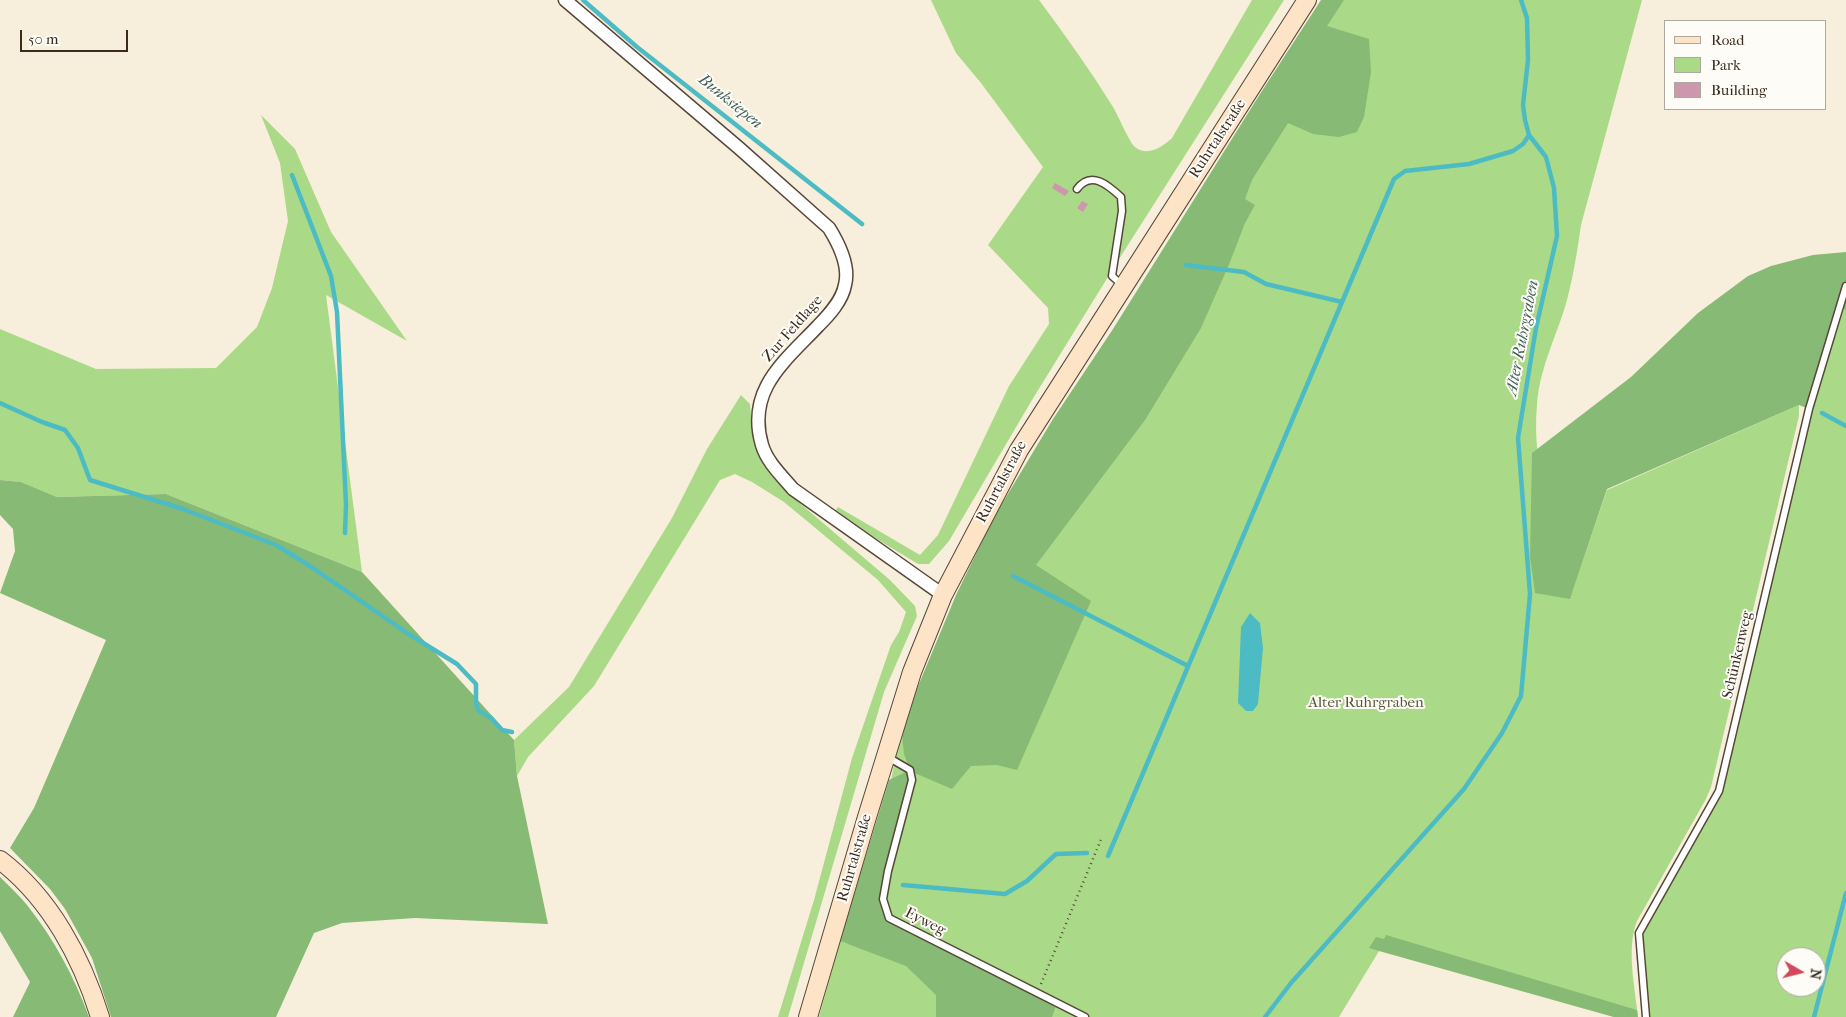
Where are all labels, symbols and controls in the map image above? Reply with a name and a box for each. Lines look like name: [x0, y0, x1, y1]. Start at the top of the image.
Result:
scale bar: [22, 20, 130, 52]
legend: [1664, 20, 1826, 110]
text: 50 m: [28, 30, 58, 48]
text: Road: [1711, 31, 1744, 49]
text: Park: [1711, 56, 1741, 74]
water label: Bunksiepen: [694, 70, 766, 134]
text: Building: [1711, 81, 1767, 99]
street label: Ruhrtalstraße: [1186, 96, 1250, 182]
water label: Alter Ruhrgraben: [1502, 279, 1544, 397]
street label: Zur Feldlage: [759, 292, 827, 366]
street label: Ruhrtalstraße: [973, 438, 1031, 526]
street label: Schünkenweg: [1719, 609, 1757, 701]
park label: Alter Ruhrgraben: [1308, 694, 1424, 712]
street label: Ruhrtalstraße: [834, 812, 876, 904]
street label: Eyweg: [902, 904, 948, 940]
north arrow: [1776, 947, 1826, 997]
text: N: [1806, 968, 1825, 980]

